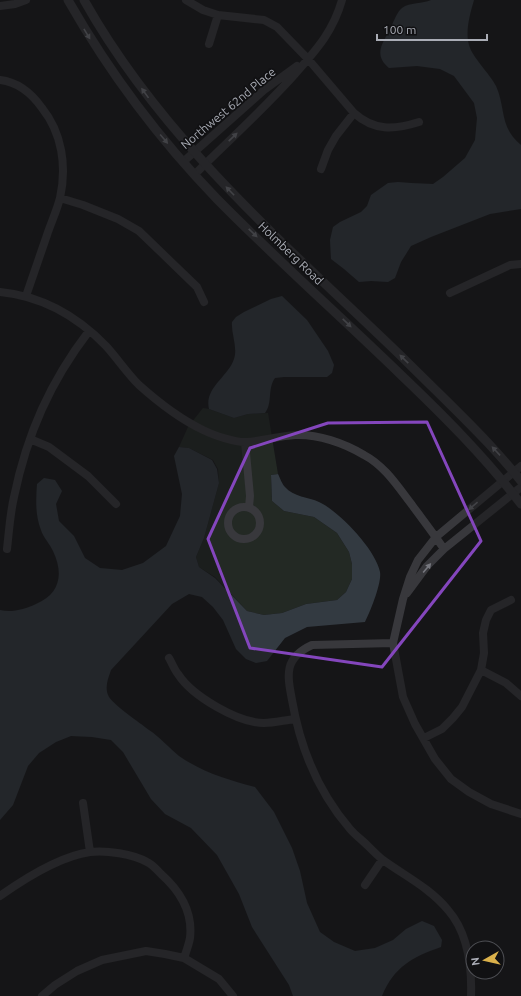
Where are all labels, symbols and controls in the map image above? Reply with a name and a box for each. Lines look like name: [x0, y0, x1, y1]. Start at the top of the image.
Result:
scale bar: [377, 16, 487, 42]
text: 100 m: [383, 23, 416, 36]
one-way arrow: [84, 28, 91, 40]
street label: Northwest 62nd Place: [178, 65, 278, 151]
one-way arrow: [141, 87, 149, 98]
one-way arrow: [228, 132, 238, 142]
one-way arrow: [159, 133, 168, 144]
one-way arrow: [225, 186, 235, 196]
street label: Holmberg Road: [256, 219, 326, 287]
one-way arrow: [248, 228, 258, 238]
one-way arrow: [342, 318, 352, 328]
one-way arrow: [399, 354, 409, 364]
one-way arrow: [491, 446, 500, 456]
one-way arrow: [468, 501, 479, 510]
one-way arrow: [422, 562, 431, 573]
north arrow: [465, 940, 505, 980]
text: N: [469, 956, 482, 966]

